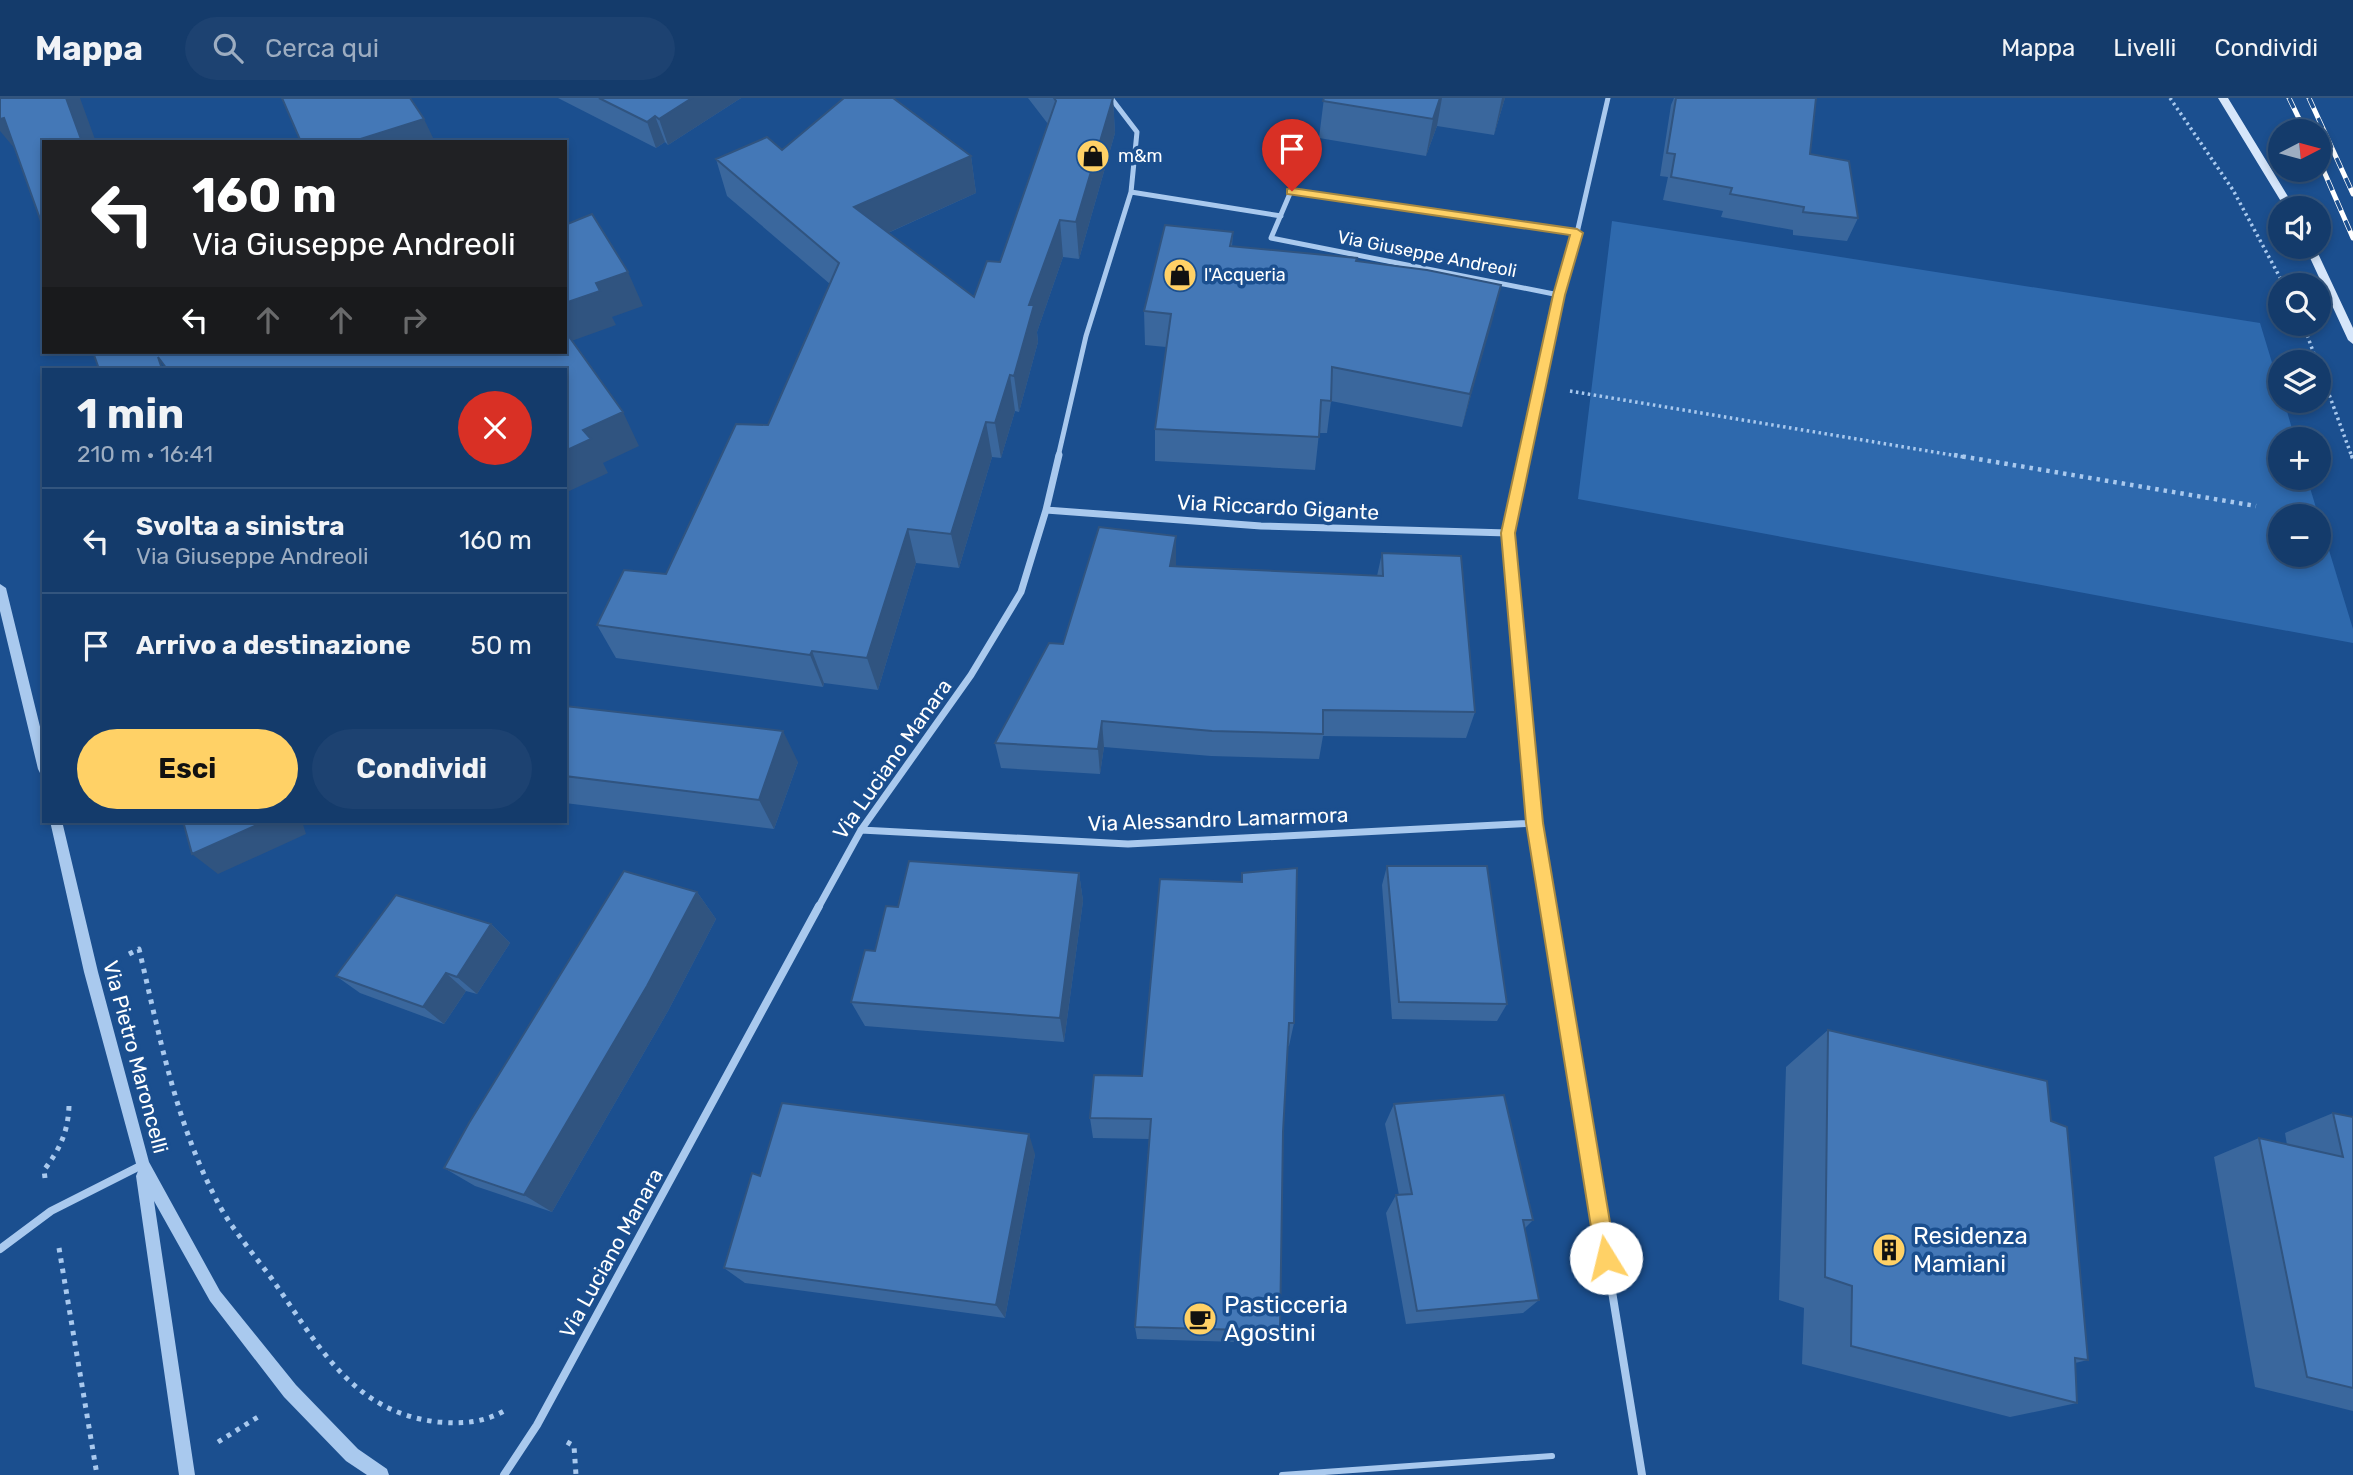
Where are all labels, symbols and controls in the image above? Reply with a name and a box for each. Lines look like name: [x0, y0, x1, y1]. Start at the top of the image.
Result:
search box: [185, 17, 675, 80]
text: Mappa: [35, 29, 143, 68]
icon: search: [209, 29, 247, 67]
text: Cerca qui: [265, 33, 379, 64]
text: Mappa: [2001, 34, 2075, 62]
text: Livelli: [2113, 34, 2176, 62]
text: Condividi: [2214, 34, 2318, 62]
pin: [1262, 119, 1322, 191]
north arrow: [2268, 119, 2331, 182]
map controls: [2268, 119, 2331, 567]
icon: arrive: [1273, 130, 1311, 168]
shop icon: m&m: [1074, 137, 1112, 175]
place label: m&m: [1118, 145, 1163, 167]
text: 160 m: [192, 166, 337, 224]
icon: left: [77, 168, 168, 259]
button: sound: [2268, 196, 2331, 259]
text: Via Giuseppe Andreoli: [192, 225, 516, 263]
street label: Via Giuseppe Andreoli: [1336, 226, 1518, 282]
shop icon: l'Acqueria: [1161, 256, 1199, 294]
place label: l'Acqueria: [1204, 264, 1286, 286]
button: search: [2268, 273, 2331, 336]
icon: left: [176, 301, 214, 339]
icon: ahead: [249, 301, 287, 339]
icon: ahead: [322, 301, 360, 339]
icon: right: [395, 301, 433, 339]
button: layers: [2268, 350, 2331, 413]
text: 1 min: [77, 389, 184, 439]
button: close: [458, 391, 532, 465]
button: +: [2268, 427, 2331, 490]
text: 210 m · 16:41: [77, 440, 213, 468]
street label: Via Riccardo Gigante: [1176, 489, 1380, 525]
button: −: [2268, 504, 2331, 567]
text: Svolta a sinistra: [136, 511, 345, 542]
icon: left: [77, 522, 115, 560]
text: 160 m: [459, 525, 532, 556]
text: Via Giuseppe Andreoli: [136, 542, 369, 570]
icon: arrive: [77, 627, 115, 665]
text: Arrivo a destinazione: [136, 630, 411, 661]
text: 50 m: [471, 630, 532, 661]
street label: Via Luciano Manara: [827, 674, 957, 844]
button: Esci: [77, 729, 298, 809]
button: Condividi: [312, 729, 532, 809]
street label: Via Alessandro Lamarmora: [1087, 802, 1349, 836]
street label: Via Pietro Maroncelli: [98, 958, 174, 1156]
street label: Via Luciano Manara: [554, 1164, 668, 1342]
position arrow: [1569, 1221, 1643, 1295]
place label: Residenza Mamiani: [1913, 1222, 2028, 1278]
building icon: Residenza Mamiani: [1870, 1231, 1908, 1269]
place label: Pasticceria Agostini: [1224, 1291, 1348, 1347]
cafe icon: Pasticceria Agostini: [1181, 1300, 1219, 1338]

